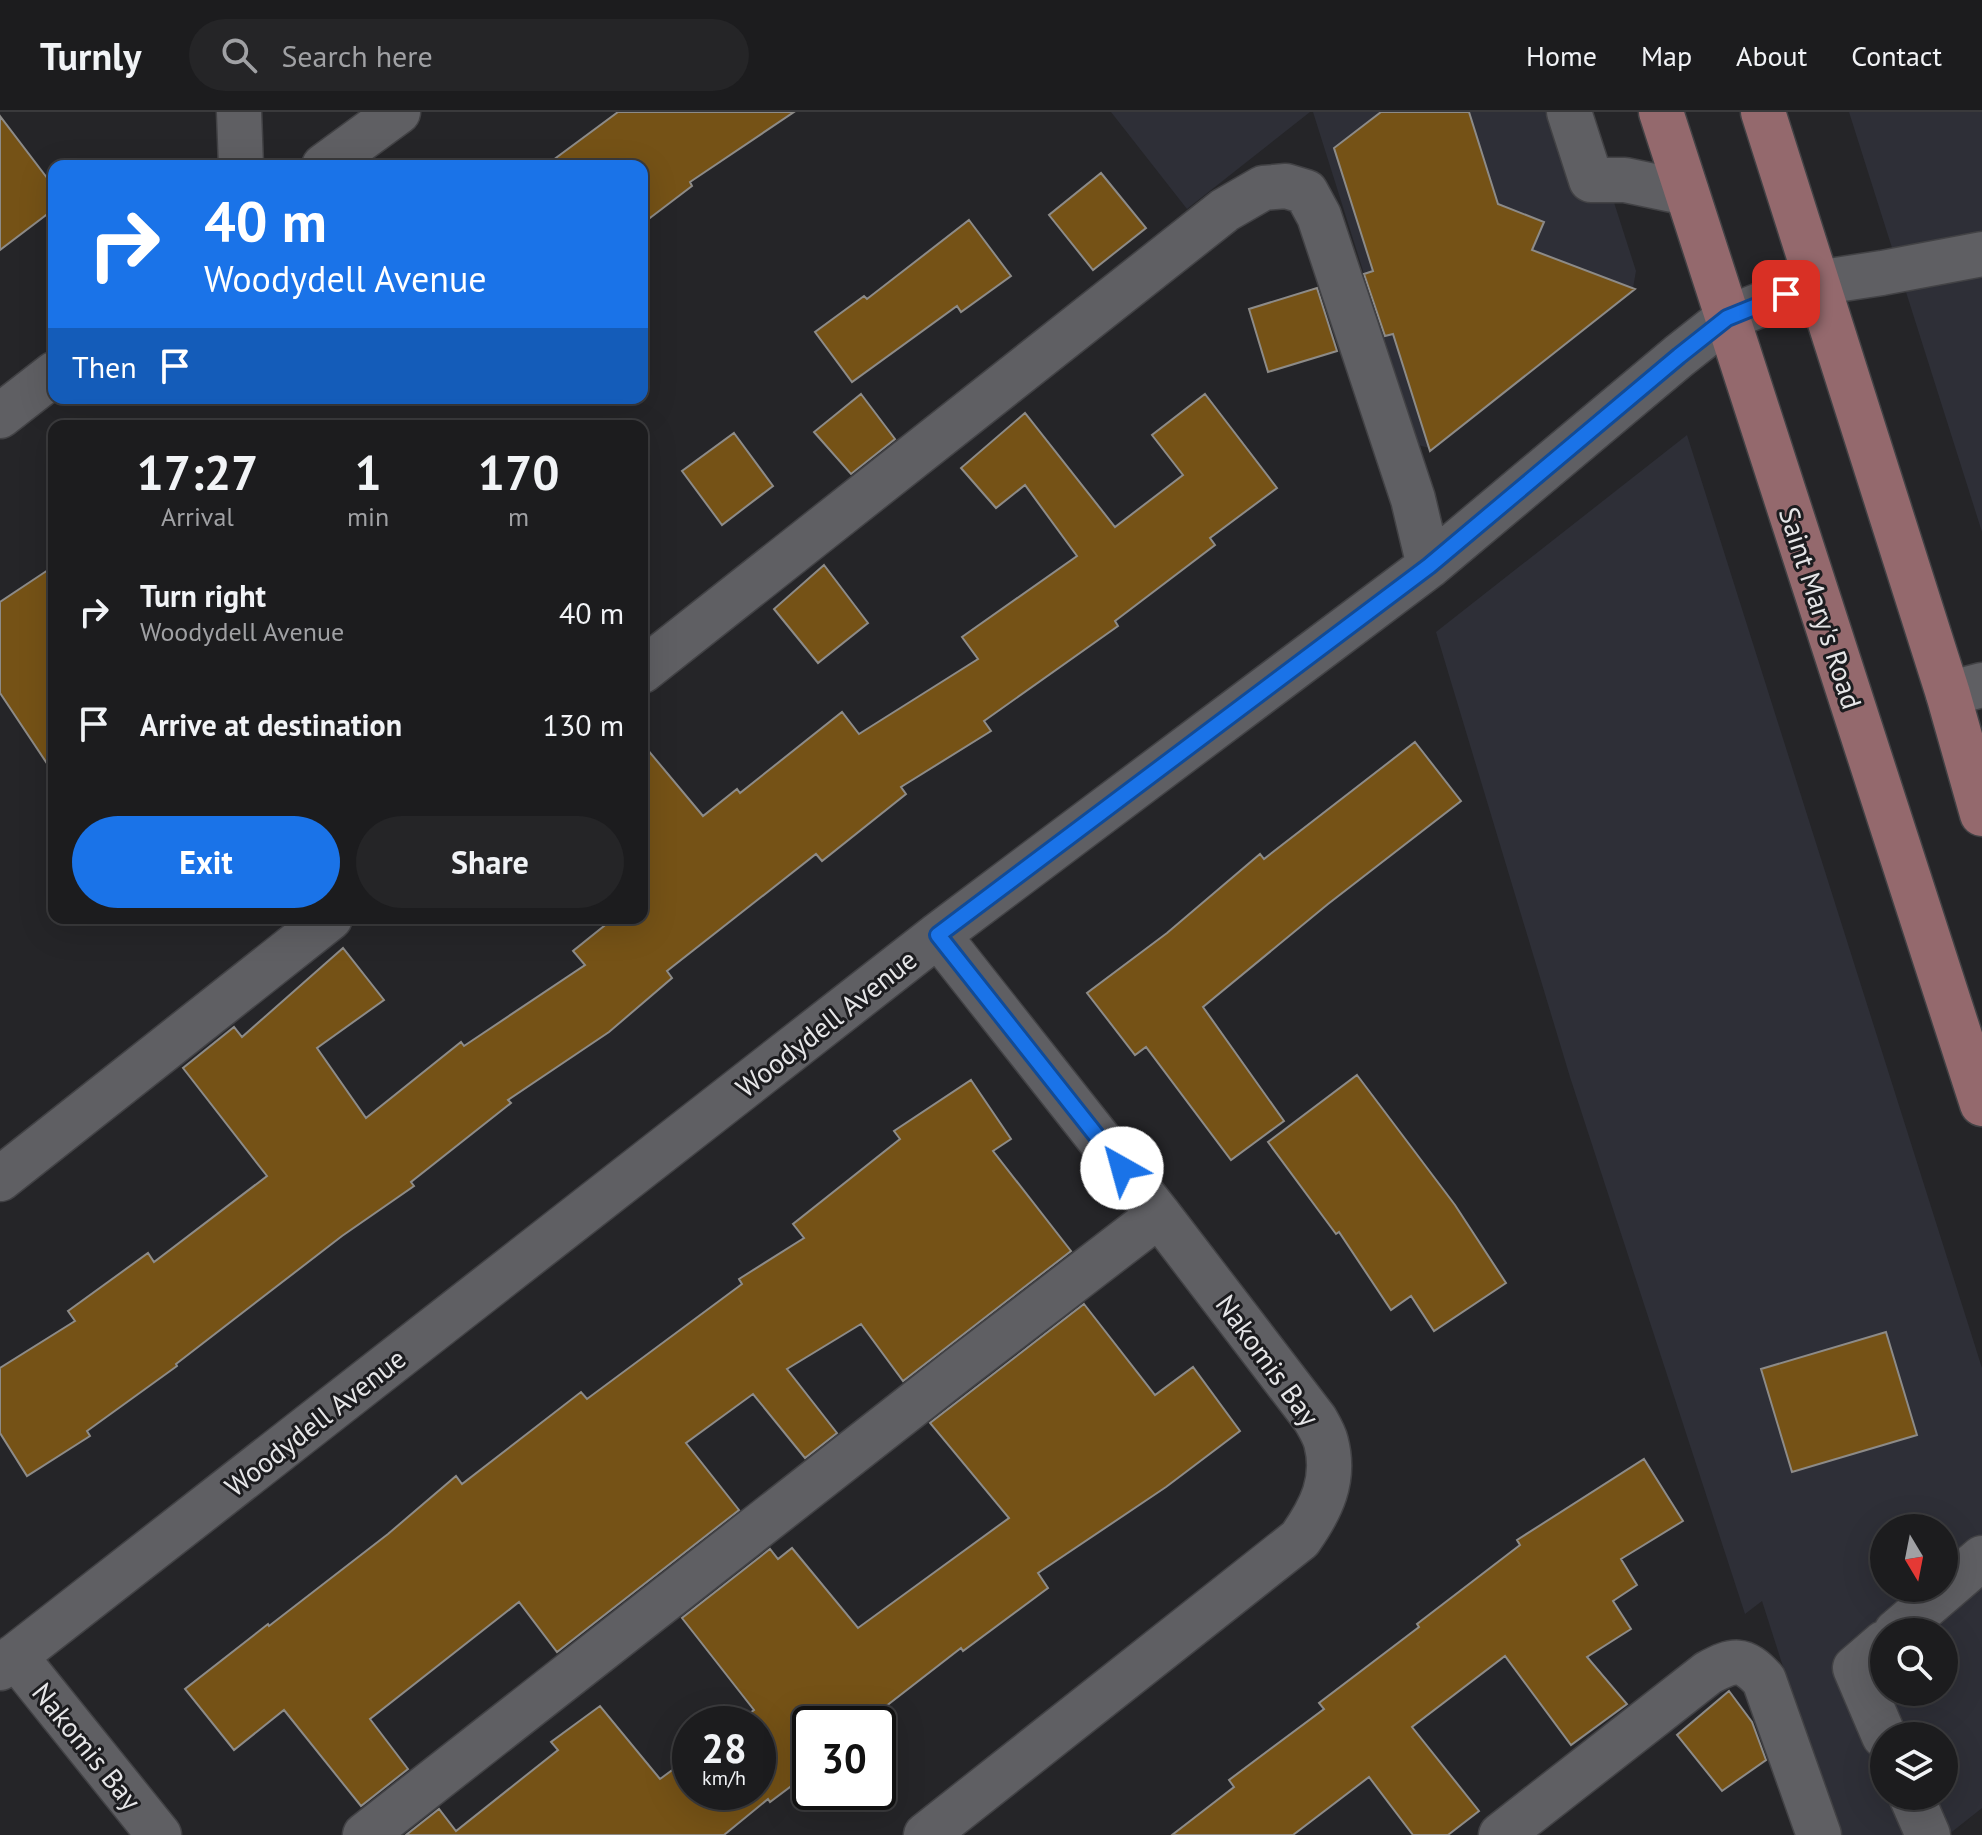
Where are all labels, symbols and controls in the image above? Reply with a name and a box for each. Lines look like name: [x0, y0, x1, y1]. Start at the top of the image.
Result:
search box: [189, 19, 749, 91]
text: Turnly: [40, 31, 141, 80]
icon: search: [217, 33, 261, 77]
text: Search here: [281, 36, 433, 75]
text: Home: [1526, 37, 1597, 74]
text: Map: [1641, 37, 1692, 74]
text: About: [1736, 37, 1807, 74]
text: Contact: [1851, 37, 1942, 74]
text: 40 m: [204, 185, 327, 257]
icon: right: [72, 192, 176, 296]
text: Woodydell Avenue: [204, 255, 487, 302]
pin: [1752, 260, 1820, 328]
icon: arrive: [1764, 272, 1808, 316]
icon: arrive: [153, 344, 197, 388]
text: Then: [72, 347, 137, 386]
text: 17:27: [137, 441, 258, 503]
text: 1: [354, 441, 382, 503]
text: 170: [478, 441, 559, 503]
text: Arrival: [161, 500, 234, 533]
text: min: [347, 500, 389, 533]
text: m: [508, 500, 529, 533]
street label: Saint Mary's Road: [1771, 502, 1871, 714]
text: Turn right: [140, 576, 266, 615]
icon: right: [72, 590, 116, 634]
text: 40 m: [559, 593, 624, 632]
text: Woodydell Avenue: [140, 615, 344, 648]
icon: arrive: [72, 702, 116, 746]
text: Arrive at destination: [140, 705, 402, 744]
text: 130 m: [543, 705, 624, 744]
button: Exit: [72, 816, 340, 908]
button: Share: [356, 816, 624, 908]
street label: Woodydell Avenue: [728, 941, 924, 1105]
position arrow: [1080, 1126, 1164, 1210]
street label: Nakomis Bay: [1208, 1287, 1328, 1433]
street label: Woodydell Avenue: [217, 1340, 413, 1504]
north arrow: [1870, 1514, 1958, 1602]
map controls: [1870, 1514, 1958, 1810]
button: search: [1870, 1618, 1958, 1706]
street label: Nakomis Bay: [24, 1675, 150, 1817]
speed limit sign: 30: [792, 1706, 896, 1810]
text: 28: [701, 1722, 747, 1774]
button: layers: [1870, 1722, 1958, 1810]
text: km/h: [702, 1765, 746, 1791]

